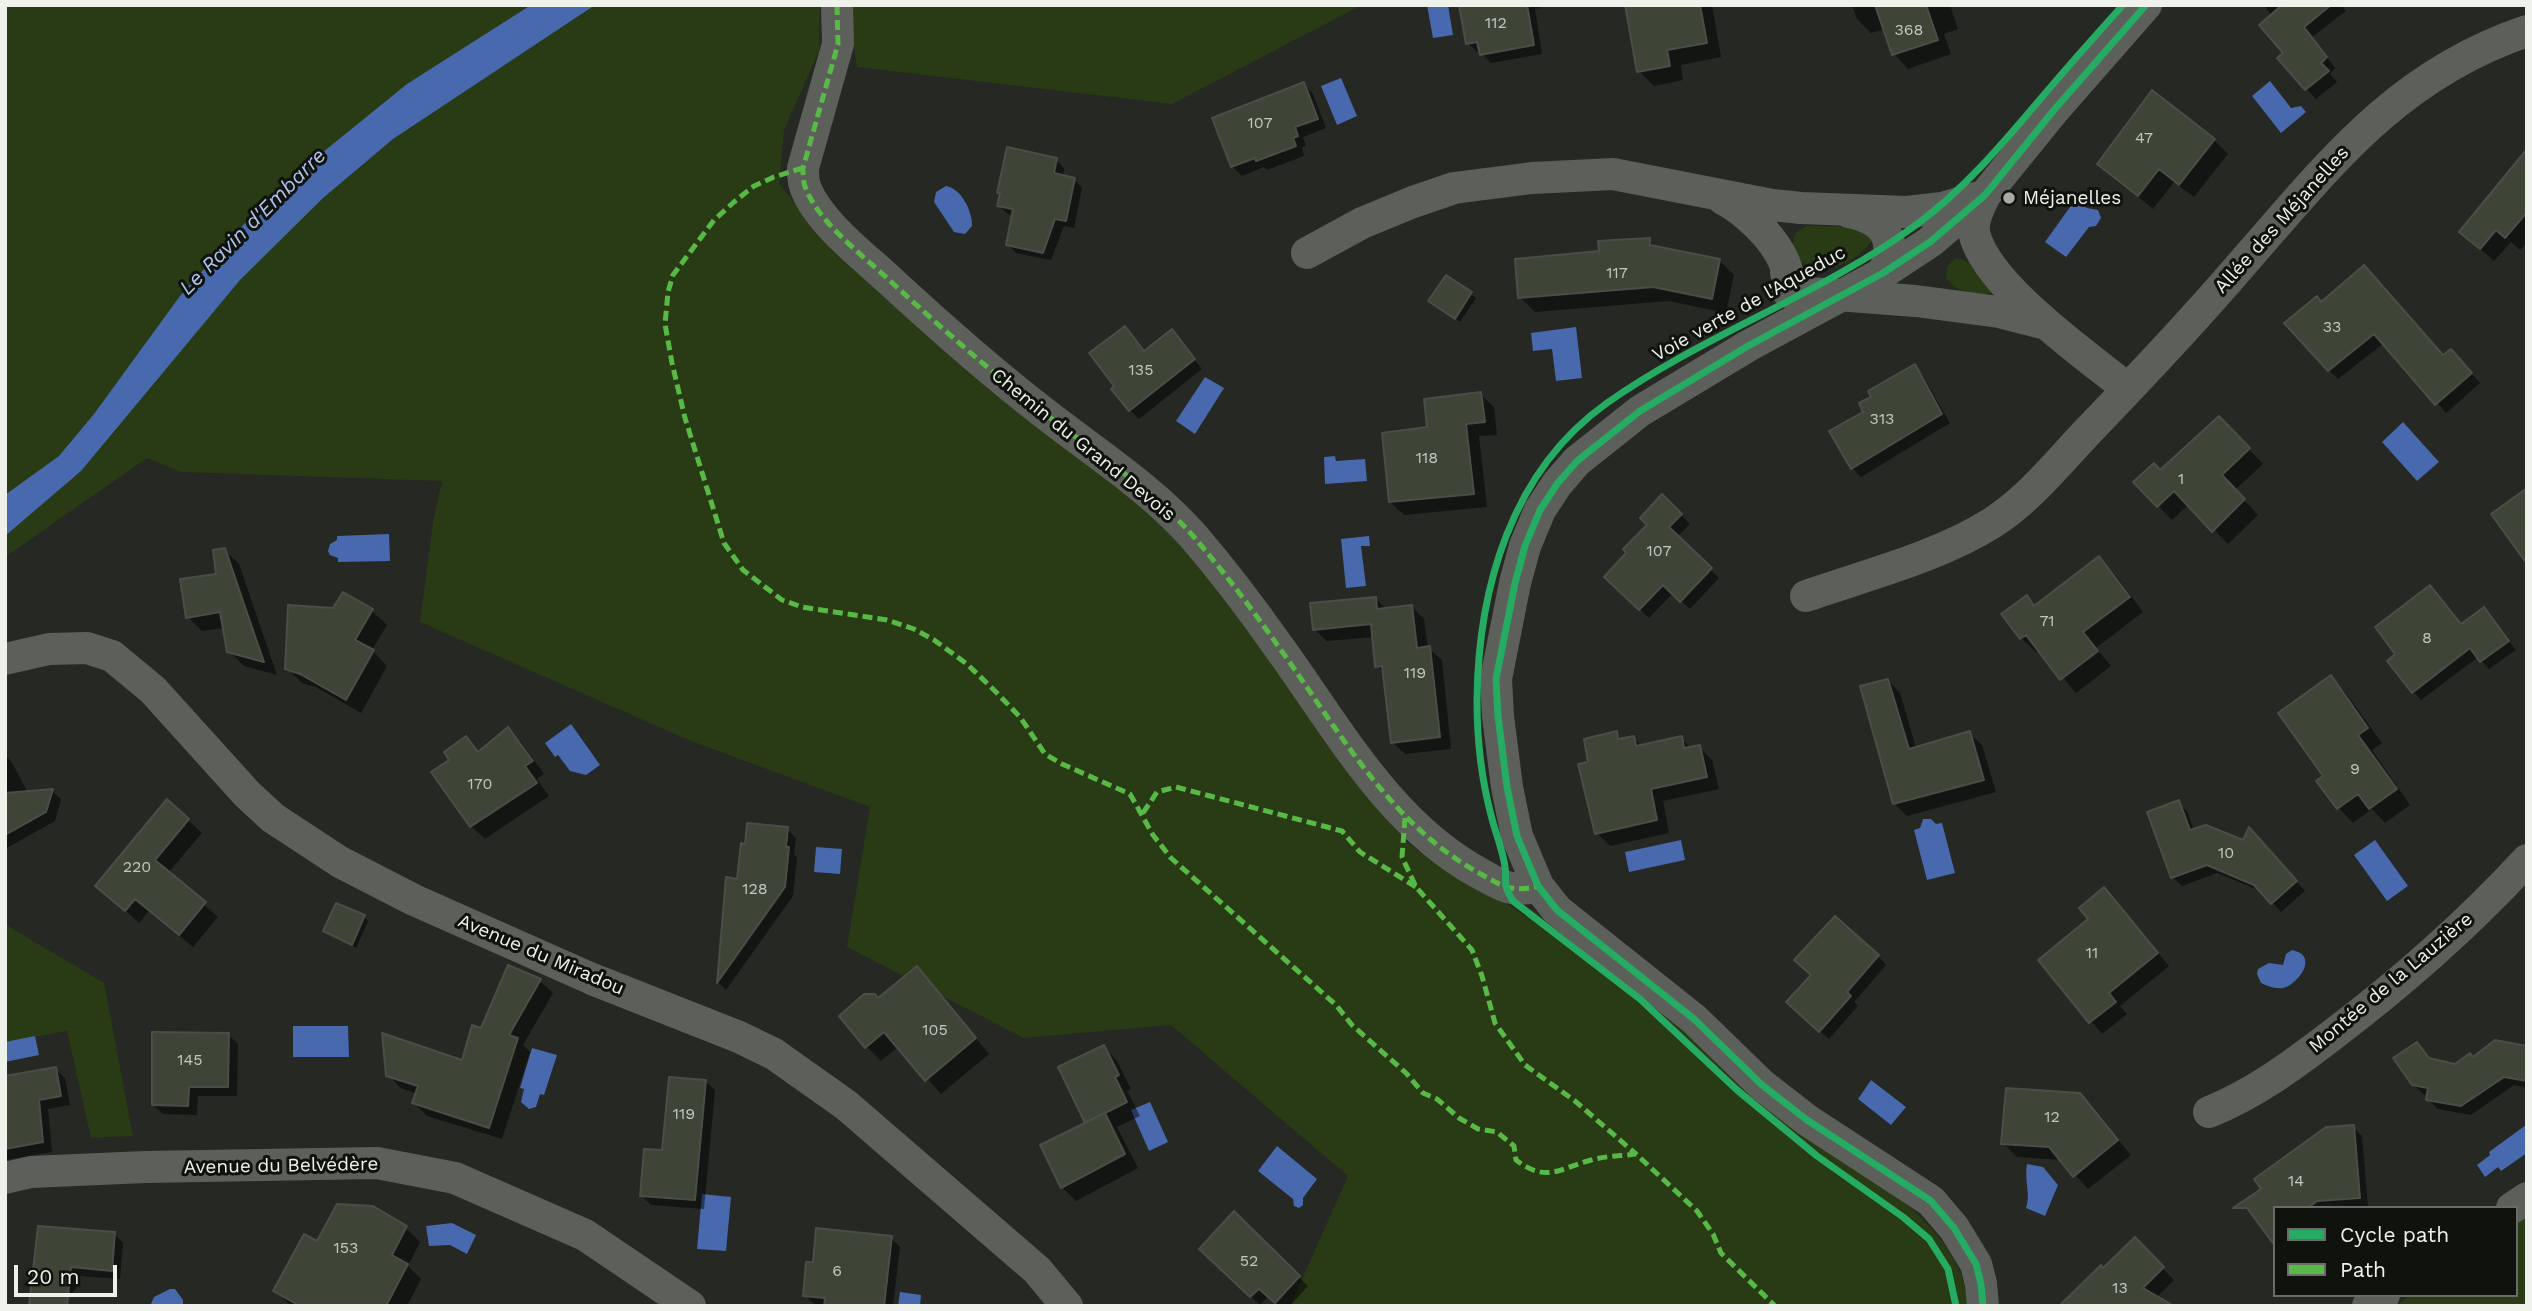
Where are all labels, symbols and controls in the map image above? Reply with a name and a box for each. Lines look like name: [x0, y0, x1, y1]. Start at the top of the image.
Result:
house number: 112: [1485, 13, 1507, 33]
house number: 368: [1895, 20, 1923, 40]
house number: 107: [1248, 113, 1272, 133]
house number: 47: [2135, 128, 2153, 148]
street label: Allée des Méjanelles: [2210, 142, 2354, 298]
water label: Le Ravin d'Embarre: [175, 144, 331, 300]
place label: Méjanelles: [2023, 187, 2121, 209]
marker: Méjanelles: [2001, 190, 2017, 206]
street label: Voie verte de l'Aqueduc: [1648, 241, 1850, 367]
house number: 117: [1606, 263, 1628, 283]
house number: 33: [2323, 317, 2341, 337]
house number: 135: [1129, 360, 1153, 380]
street label: Chemin du Grand Devois: [986, 364, 1180, 526]
house number: 313: [1870, 409, 1894, 429]
house number: 118: [1416, 448, 1438, 468]
house number: 1: [2178, 469, 2184, 489]
house number: 107: [1647, 541, 1671, 561]
house number: 71: [2039, 611, 2055, 631]
house number: 8: [2422, 628, 2432, 648]
house number: 119: [1404, 663, 1426, 683]
house number: 9: [2350, 759, 2360, 779]
house number: 170: [468, 774, 492, 794]
house number: 10: [2218, 843, 2234, 863]
house number: 220: [123, 857, 151, 877]
house number: 128: [742, 879, 768, 899]
street label: Montée de la Lauzière: [2305, 908, 2477, 1058]
street label: Avenue du Miradou: [454, 910, 628, 1000]
house number: 11: [2086, 943, 2098, 963]
house number: 105: [922, 1020, 948, 1040]
house number: 145: [177, 1050, 203, 1070]
house number: 119: [673, 1104, 695, 1124]
house number: 12: [2044, 1107, 2060, 1127]
street label: Avenue du Belvédère: [183, 1153, 379, 1179]
house number: 14: [2288, 1171, 2304, 1191]
legend: [2273, 1206, 2518, 1297]
text: Cycle path: [2340, 1222, 2449, 1247]
house number: 153: [334, 1238, 358, 1258]
house number: 52: [1240, 1251, 1258, 1271]
scale bar: [18, 1252, 121, 1296]
text: Path: [2340, 1257, 2386, 1282]
house number: 6: [832, 1261, 842, 1281]
text: 20 m: [27, 1264, 79, 1289]
house number: 13: [2112, 1278, 2128, 1298]

